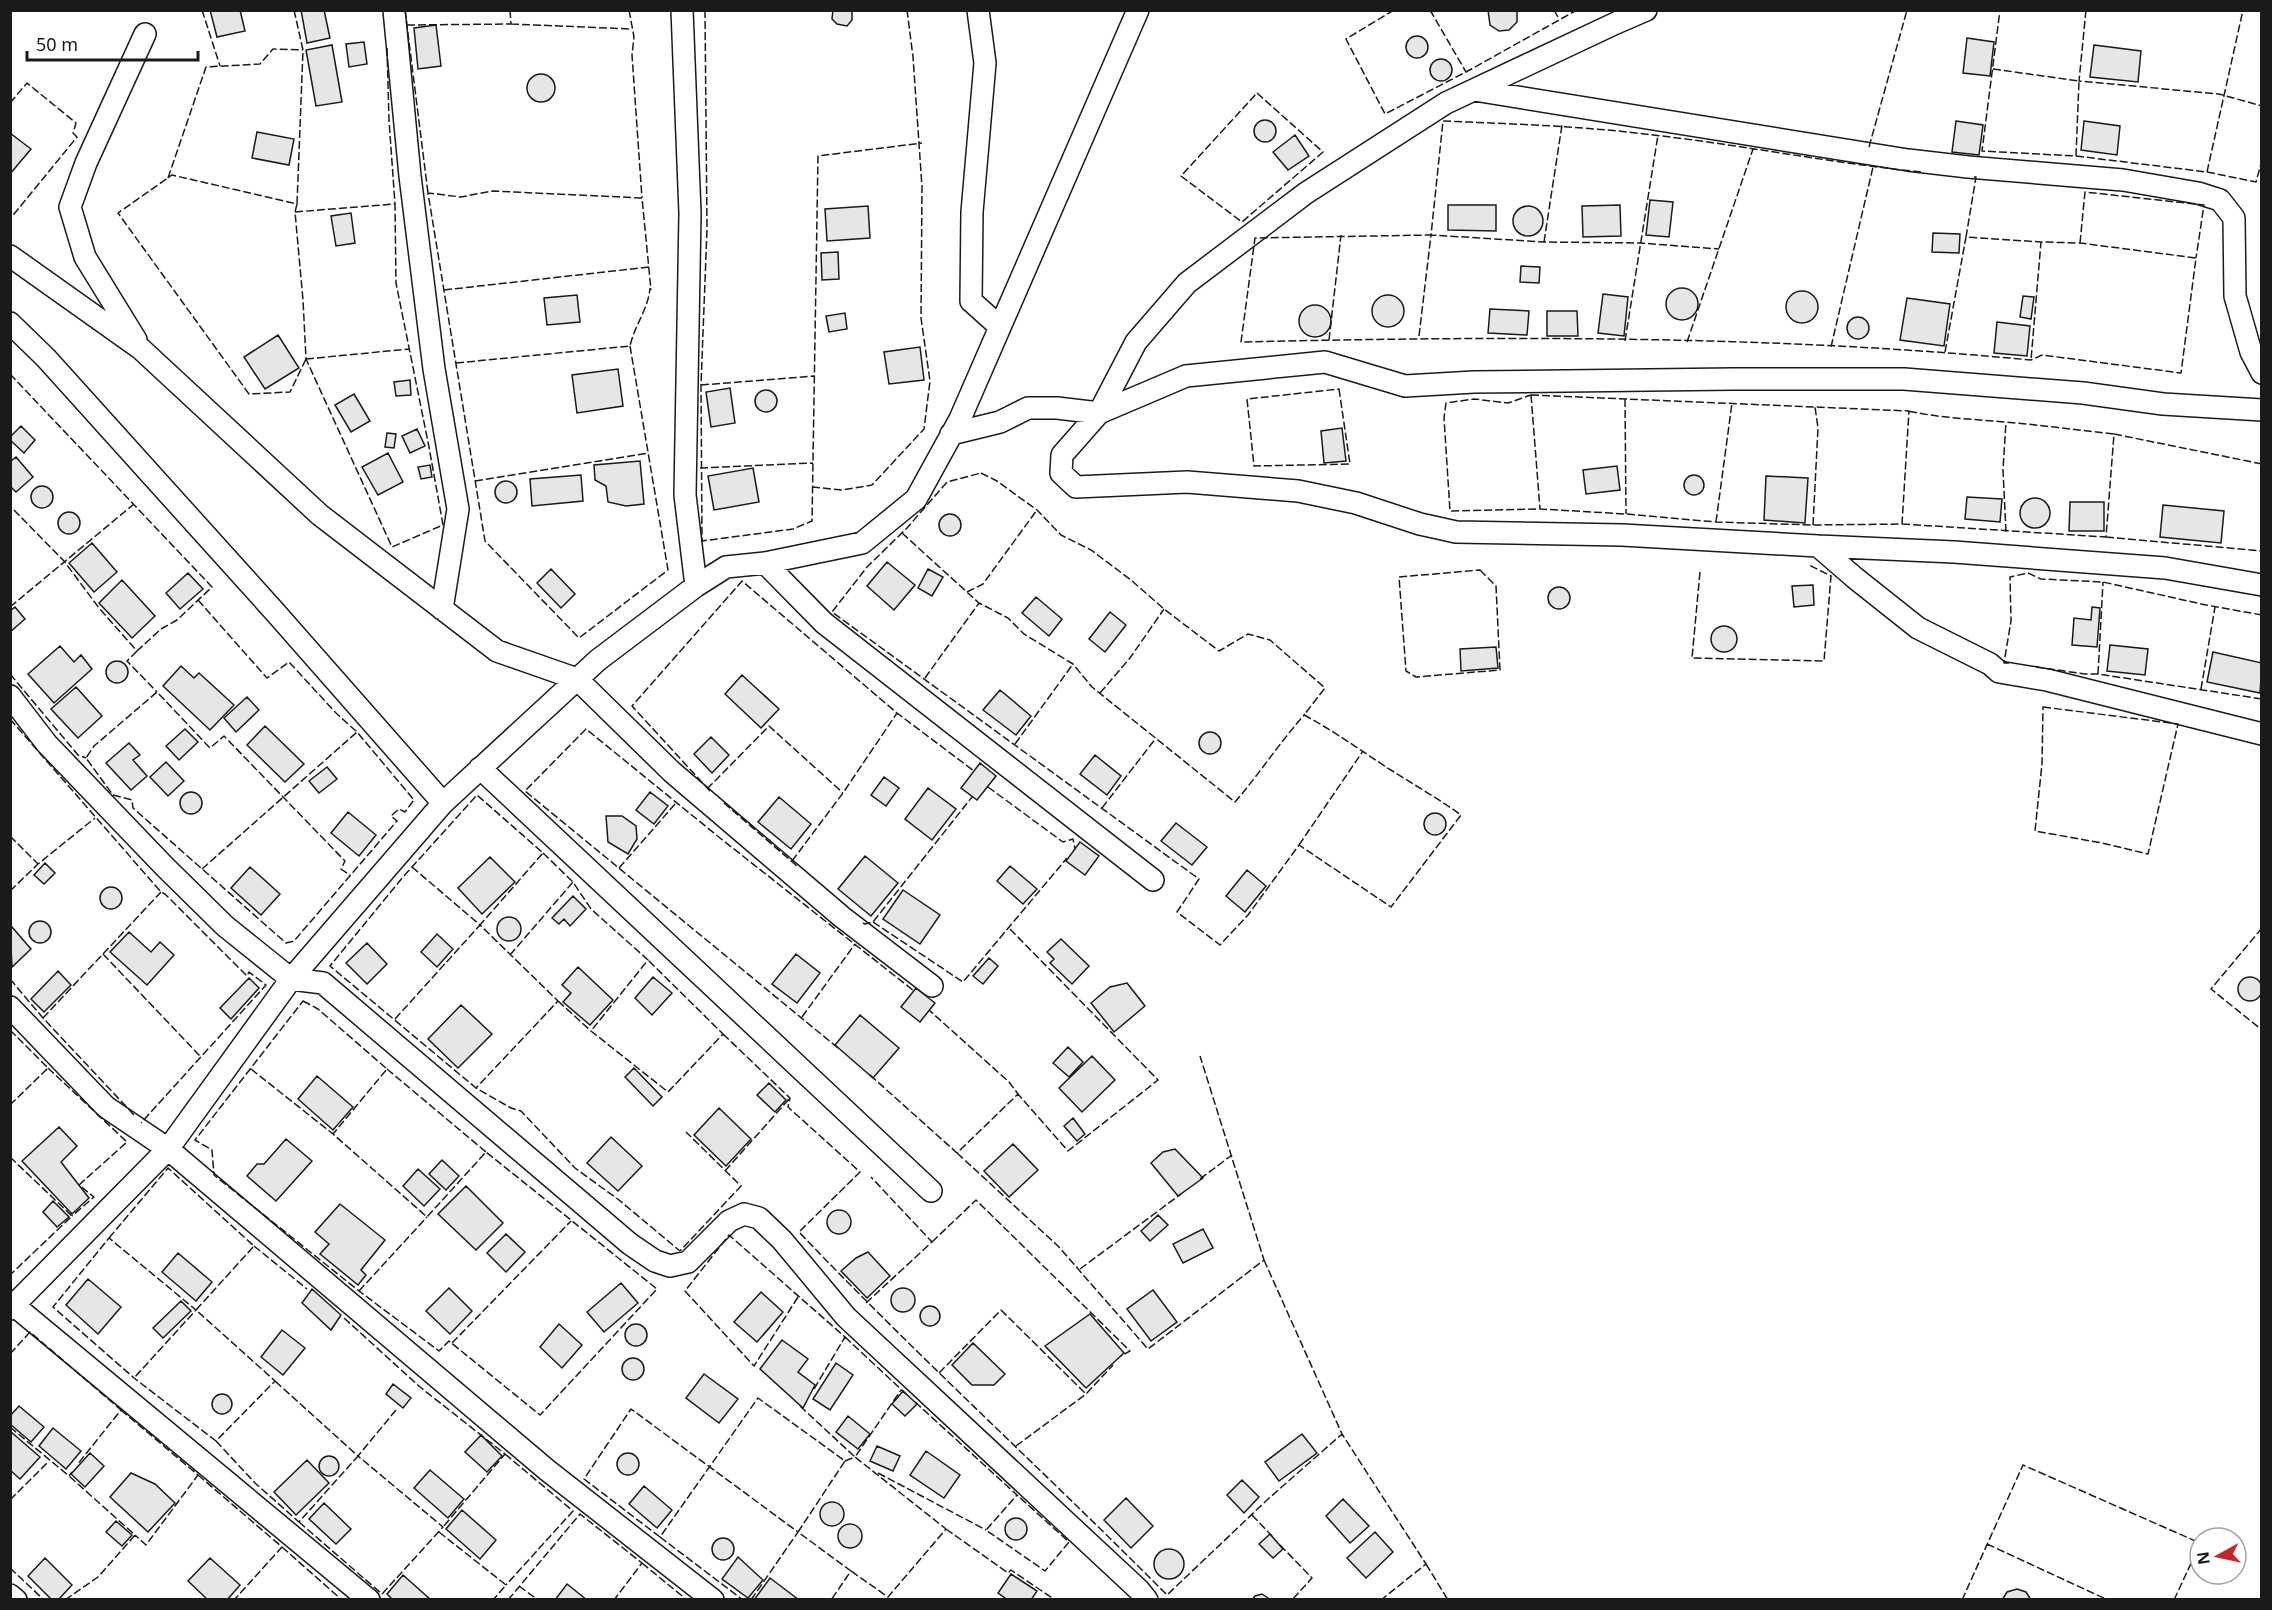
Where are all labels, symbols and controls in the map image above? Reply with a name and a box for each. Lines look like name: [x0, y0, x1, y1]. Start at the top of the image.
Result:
scale bar: [27, 24, 198, 62]
text: 50 m: [36, 32, 78, 56]
north arrow: [2188, 1526, 2248, 1586]
text: N: [2191, 1550, 2215, 1566]

